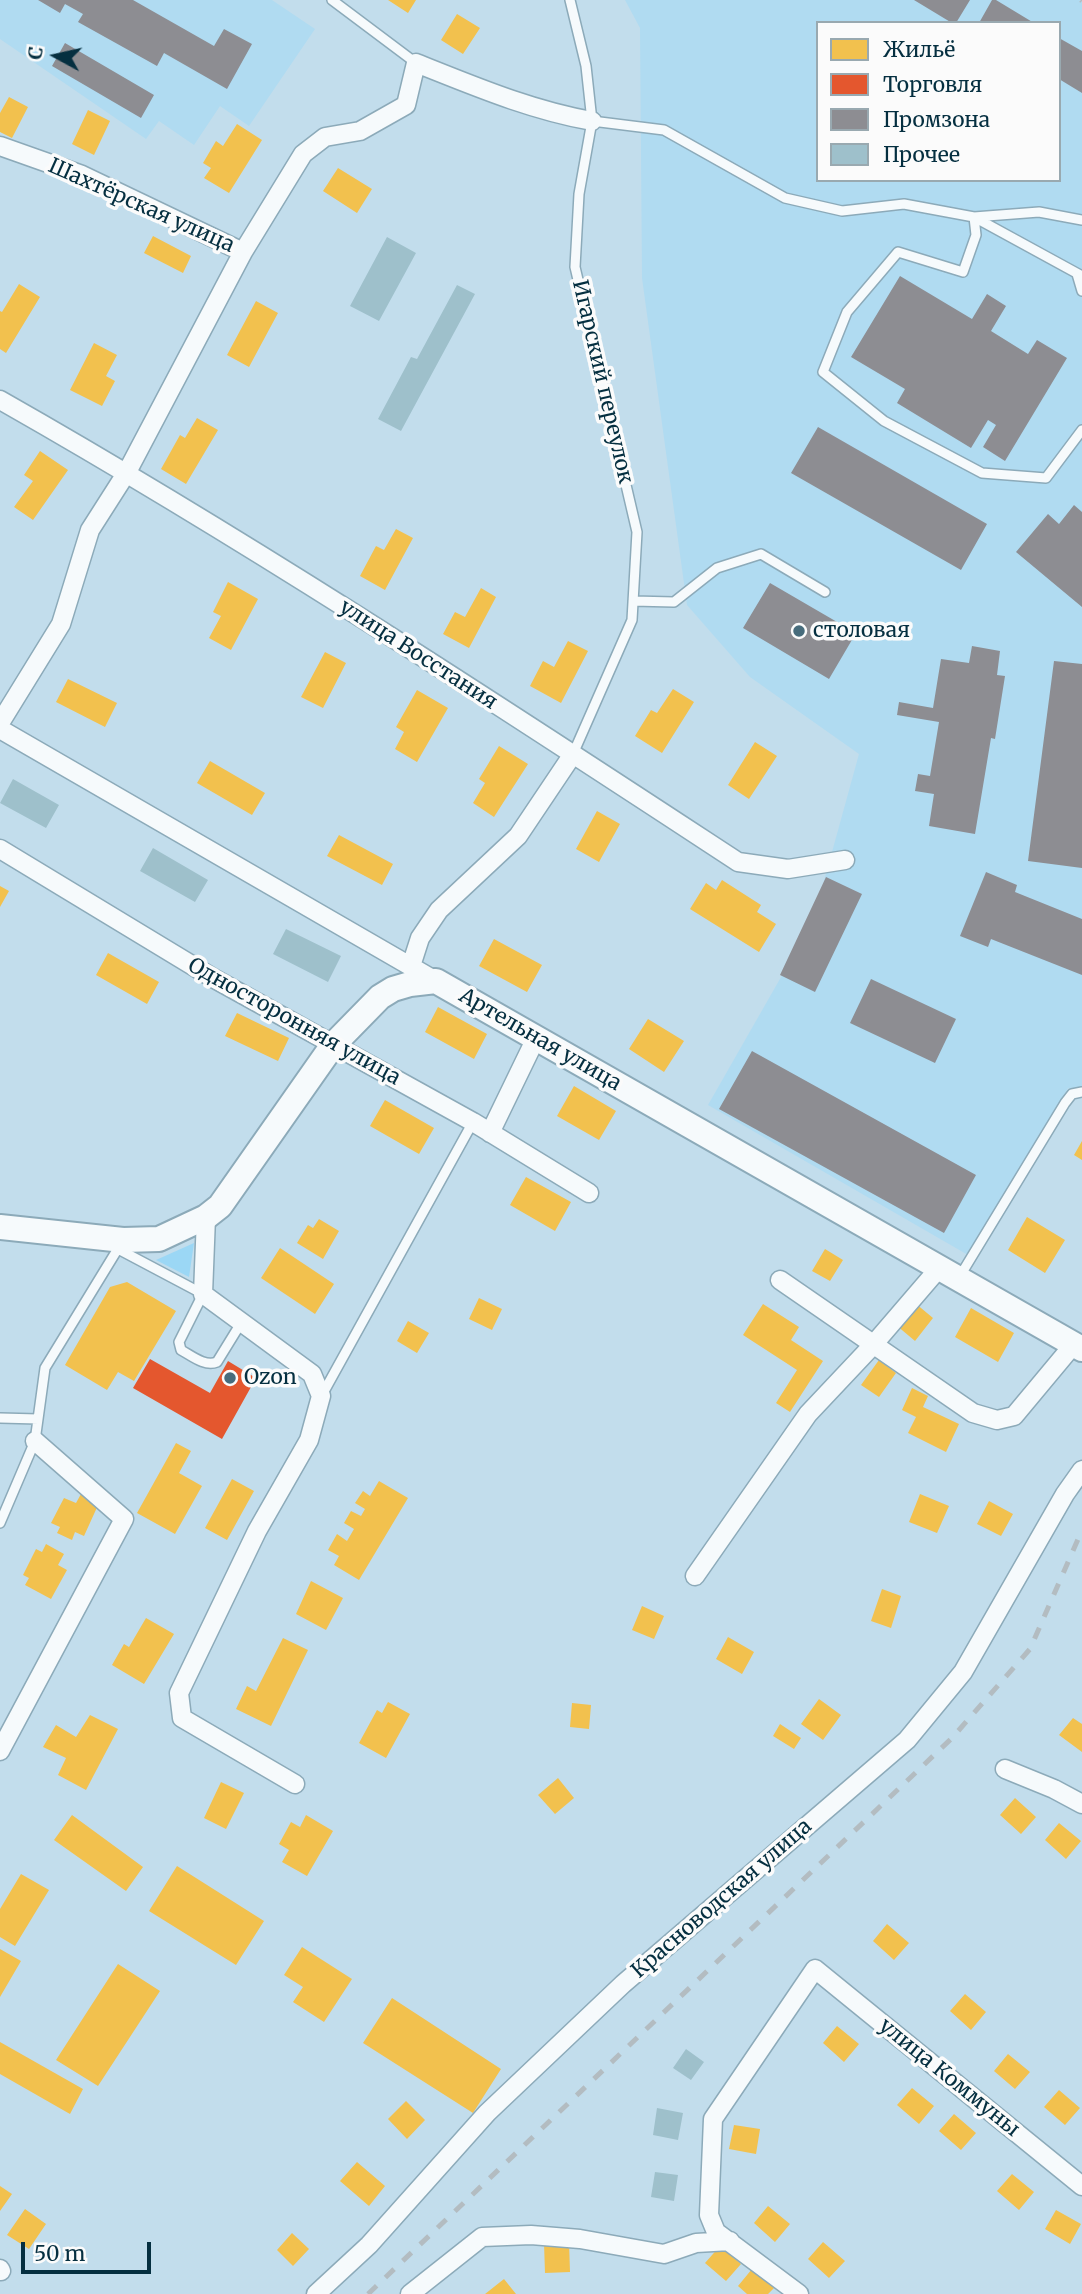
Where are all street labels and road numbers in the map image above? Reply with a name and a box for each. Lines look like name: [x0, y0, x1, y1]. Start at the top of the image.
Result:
street label: Шахтёрская улица: [44, 154, 238, 258]
street label: Игарский переулок: [566, 278, 638, 486]
street label: улица Восстания: [334, 595, 502, 715]
street label: Односторонняя улица: [183, 953, 405, 1091]
street label: Артельная улица: [454, 983, 626, 1097]
street label: Красноводская улица: [627, 1814, 817, 1984]
street label: улица Коммуны: [873, 2013, 1025, 2143]

